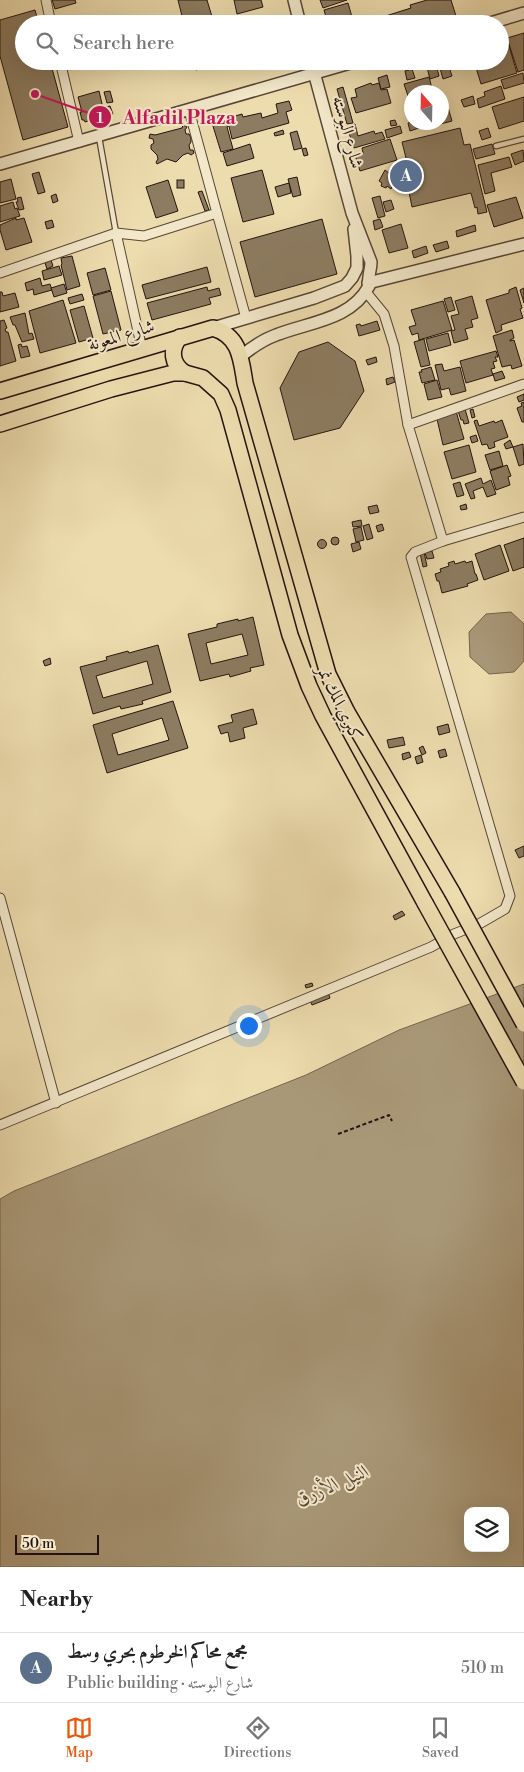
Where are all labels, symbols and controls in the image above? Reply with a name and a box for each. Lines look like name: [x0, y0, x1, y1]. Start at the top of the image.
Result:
search box: [15, 15, 509, 70]
icon: search: [33, 29, 61, 57]
text: Search here: [73, 31, 174, 55]
north arrow: [404, 85, 449, 130]
street label: شارع البوسته: [324, 93, 368, 172]
callout: Alfadil Plaza: [88, 100, 246, 134]
text: Alfadil Plaza: [121, 106, 236, 130]
text: 1: [96, 109, 104, 128]
pin: A: [390, 157, 422, 195]
street label: شارع المعونة: [85, 314, 158, 359]
street label: كبري المك نمر: [308, 660, 368, 746]
your location: [236, 1013, 262, 1039]
water label: النيل الأزرق: [291, 1457, 373, 1512]
map controls: [464, 1507, 509, 1552]
button: layers: [464, 1507, 509, 1552]
scale bar: [15, 1532, 99, 1555]
text: 50 m: [22, 1535, 54, 1553]
text: Nearby: [20, 1587, 93, 1613]
text: مجمع محاكم الخرطوم بحري وسط: [67, 1640, 248, 1664]
text: A: [30, 1658, 42, 1678]
text: 510 m: [461, 1658, 504, 1678]
text: Public building · شارع البوسته: [67, 1673, 253, 1693]
tab: Map: [65, 1714, 93, 1762]
tab: Directions: [224, 1714, 291, 1762]
tab: Saved: [422, 1714, 459, 1762]

